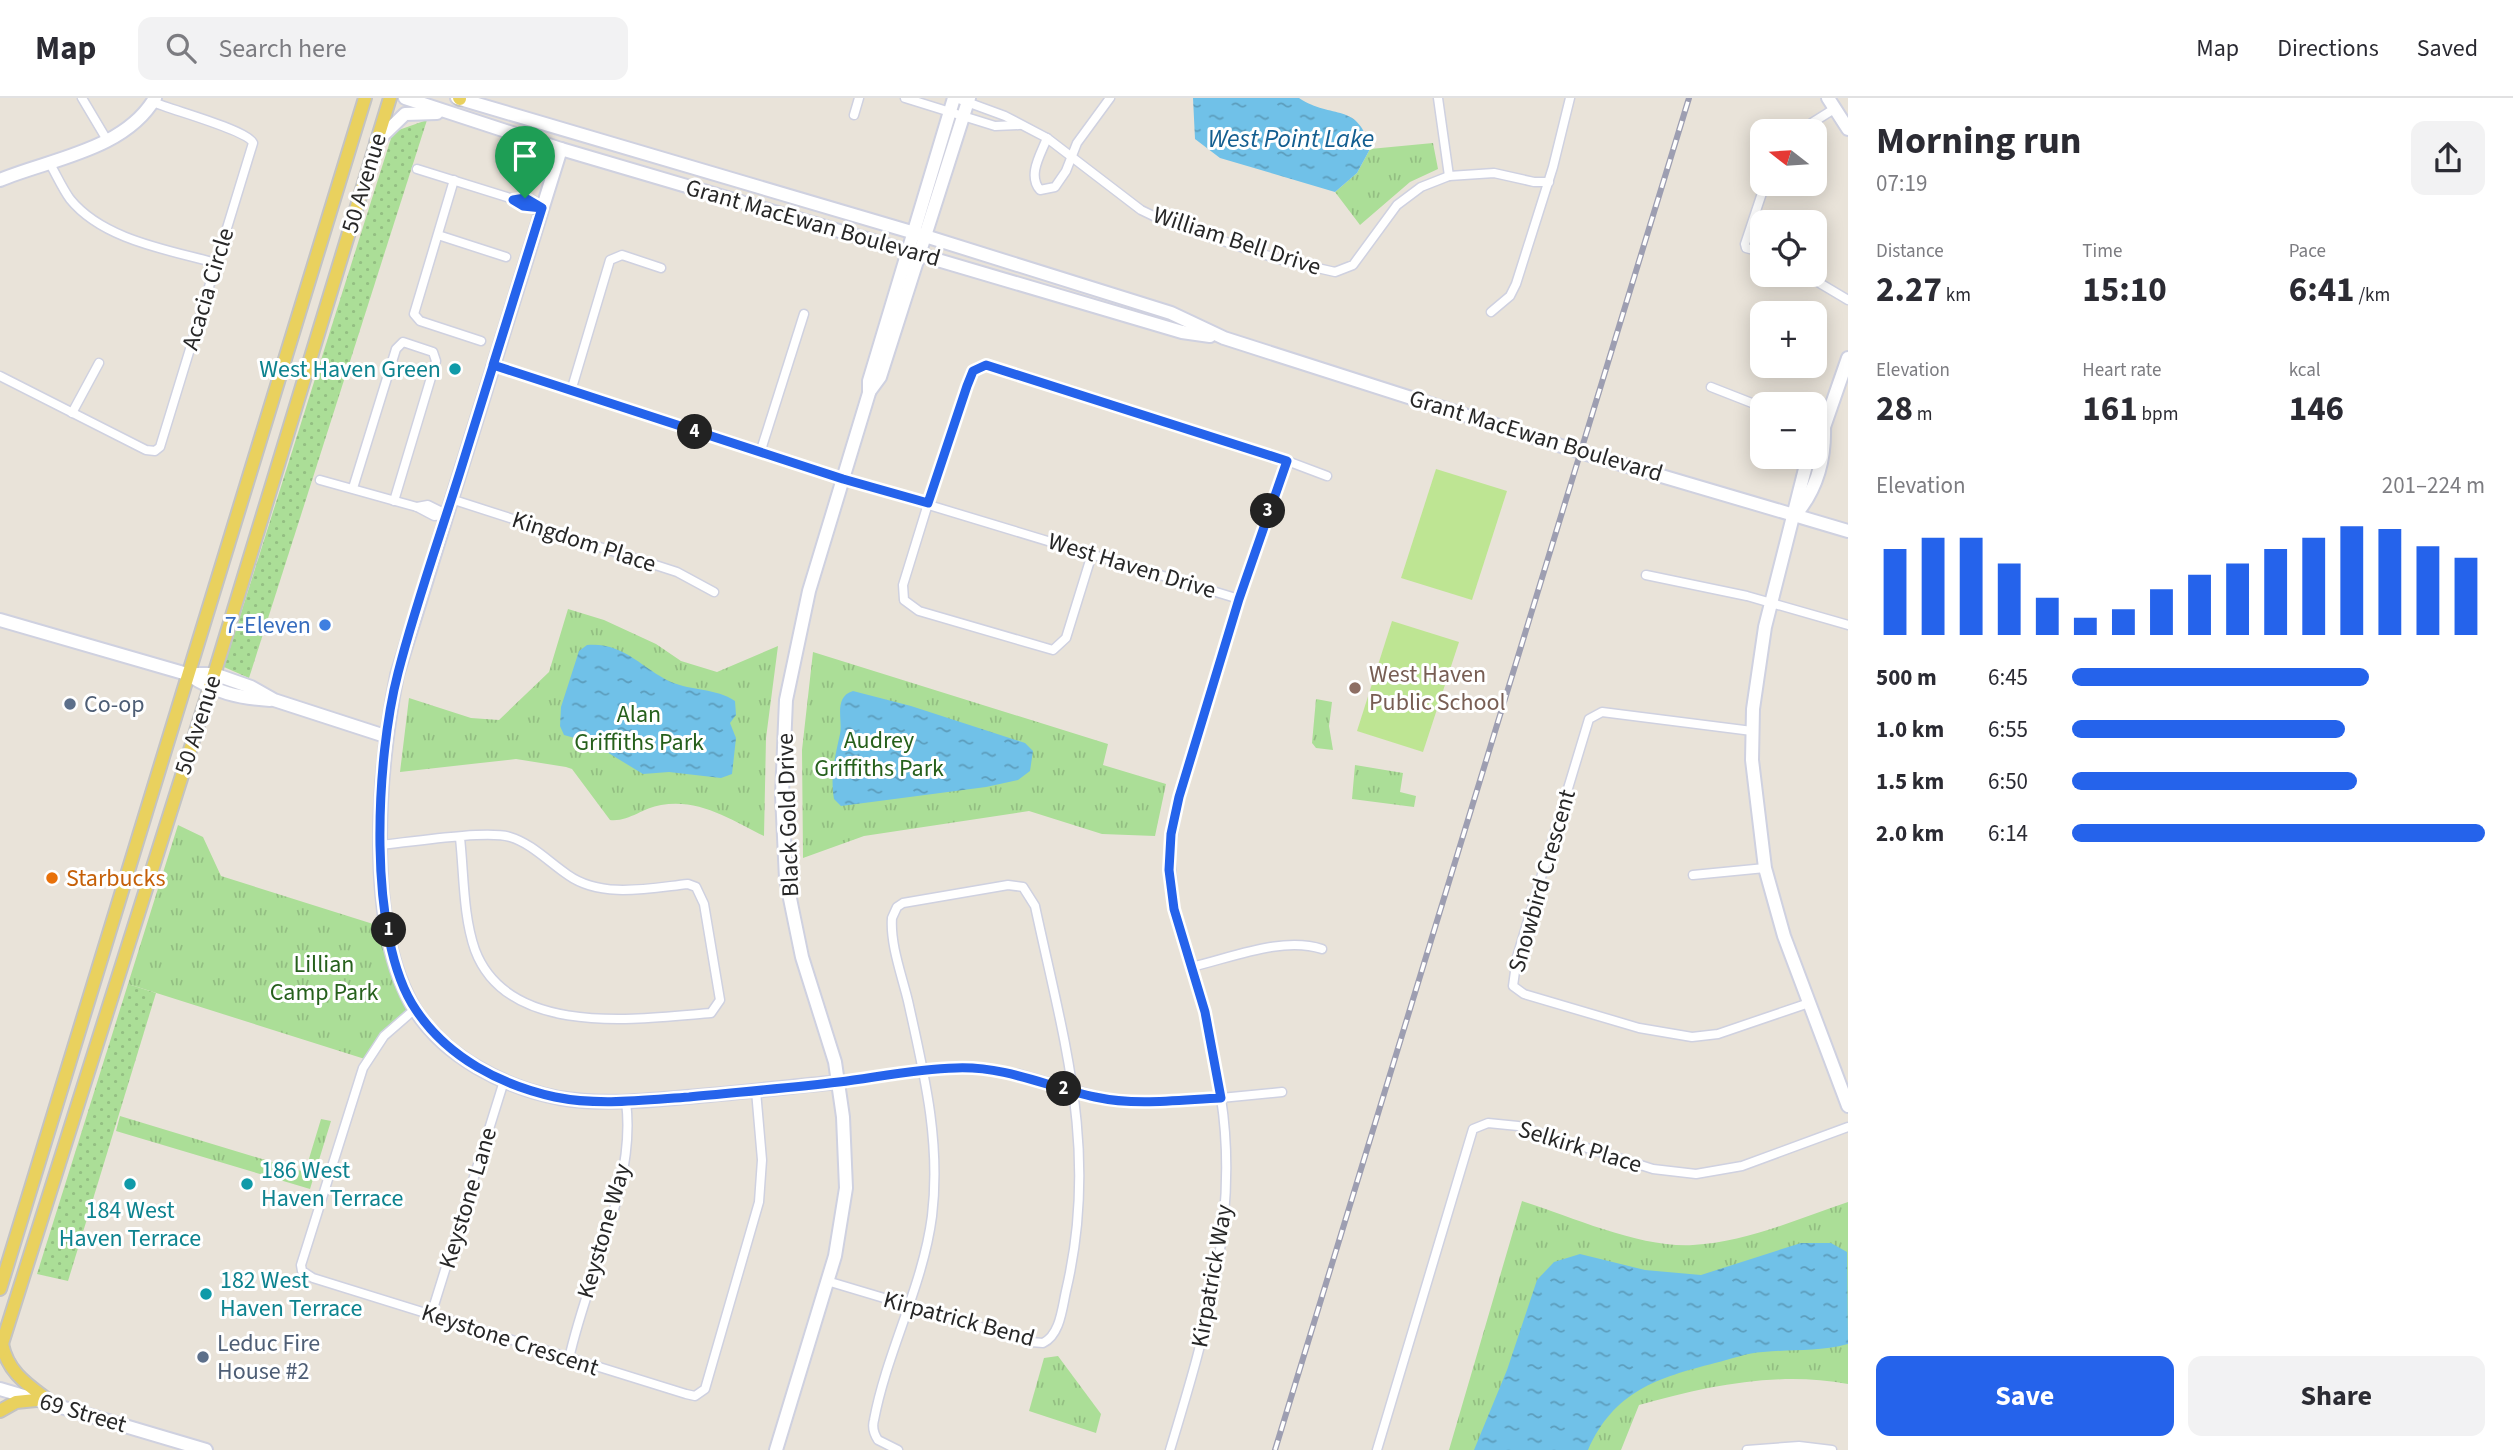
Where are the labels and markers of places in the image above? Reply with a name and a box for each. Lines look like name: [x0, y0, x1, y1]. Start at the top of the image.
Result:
pin: [495, 126, 555, 198]
place label: West Haven Green: [259, 352, 441, 387]
marker: West Haven Green: [447, 361, 463, 377]
pin: 4: [678, 414, 712, 450]
pin: 3: [1250, 494, 1286, 528]
place label: 7-Eleven: [225, 608, 311, 643]
marker: 7-Eleven: [317, 617, 333, 633]
place label: West Haven Public School: [1369, 657, 1506, 720]
marker: West Haven Public School: [1347, 680, 1363, 696]
place label: Co-op: [84, 687, 145, 722]
marker: Co-op: [62, 696, 78, 712]
place label: Starbucks: [66, 861, 165, 896]
marker: Starbucks: [44, 870, 60, 886]
pin: 1: [372, 912, 406, 948]
pin: 2: [1046, 1072, 1082, 1107]
place label: 186 West Haven Terrace: [261, 1153, 403, 1216]
marker: 184 West Haven Terrace: [122, 1176, 138, 1192]
marker: 186 West Haven Terrace: [239, 1176, 255, 1192]
place label: 184 West Haven Terrace: [59, 1193, 201, 1256]
place label: 182 West Haven Terrace: [220, 1263, 362, 1326]
marker: 182 West Haven Terrace: [198, 1286, 214, 1302]
place label: Leduc Fire House #2: [217, 1326, 320, 1389]
marker: Leduc Fire House #2: [195, 1349, 211, 1365]

